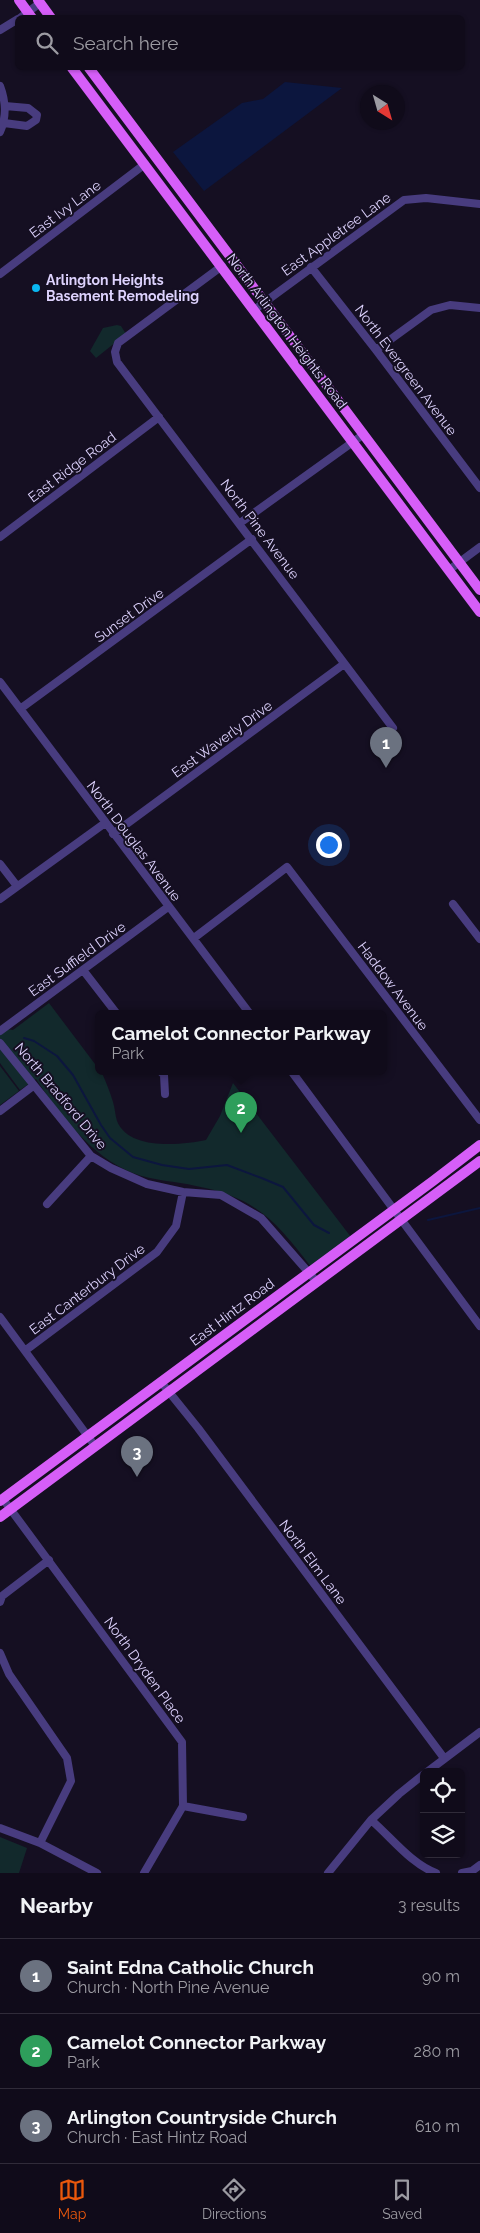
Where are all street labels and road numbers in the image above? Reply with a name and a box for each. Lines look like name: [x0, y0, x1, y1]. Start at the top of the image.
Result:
street label: East Ivy Lane: [26, 177, 104, 241]
street label: East Appletree Lane: [278, 189, 394, 279]
street label: North Arlington Heights Road: [224, 251, 350, 411]
street label: North Evergreen Avenue: [352, 302, 460, 438]
street label: East Ridge Road: [25, 429, 119, 505]
street label: North Pine Avenue: [217, 476, 303, 582]
street label: Sunset Drive: [91, 585, 167, 645]
street label: East Waverly Drive: [169, 697, 275, 781]
street label: North Douglas Avenue: [84, 778, 184, 904]
street label: East Suffield Drive: [25, 918, 129, 1000]
street label: Haddow Avenue: [355, 939, 431, 1033]
street label: North Bradford Drive: [12, 1040, 110, 1152]
street label: East Canterbury Drive: [26, 1240, 148, 1338]
street label: East Hintz Road: [187, 1275, 277, 1349]
street label: North Elm Lane: [276, 1517, 350, 1607]
street label: North Dryden Place: [101, 1614, 189, 1726]

